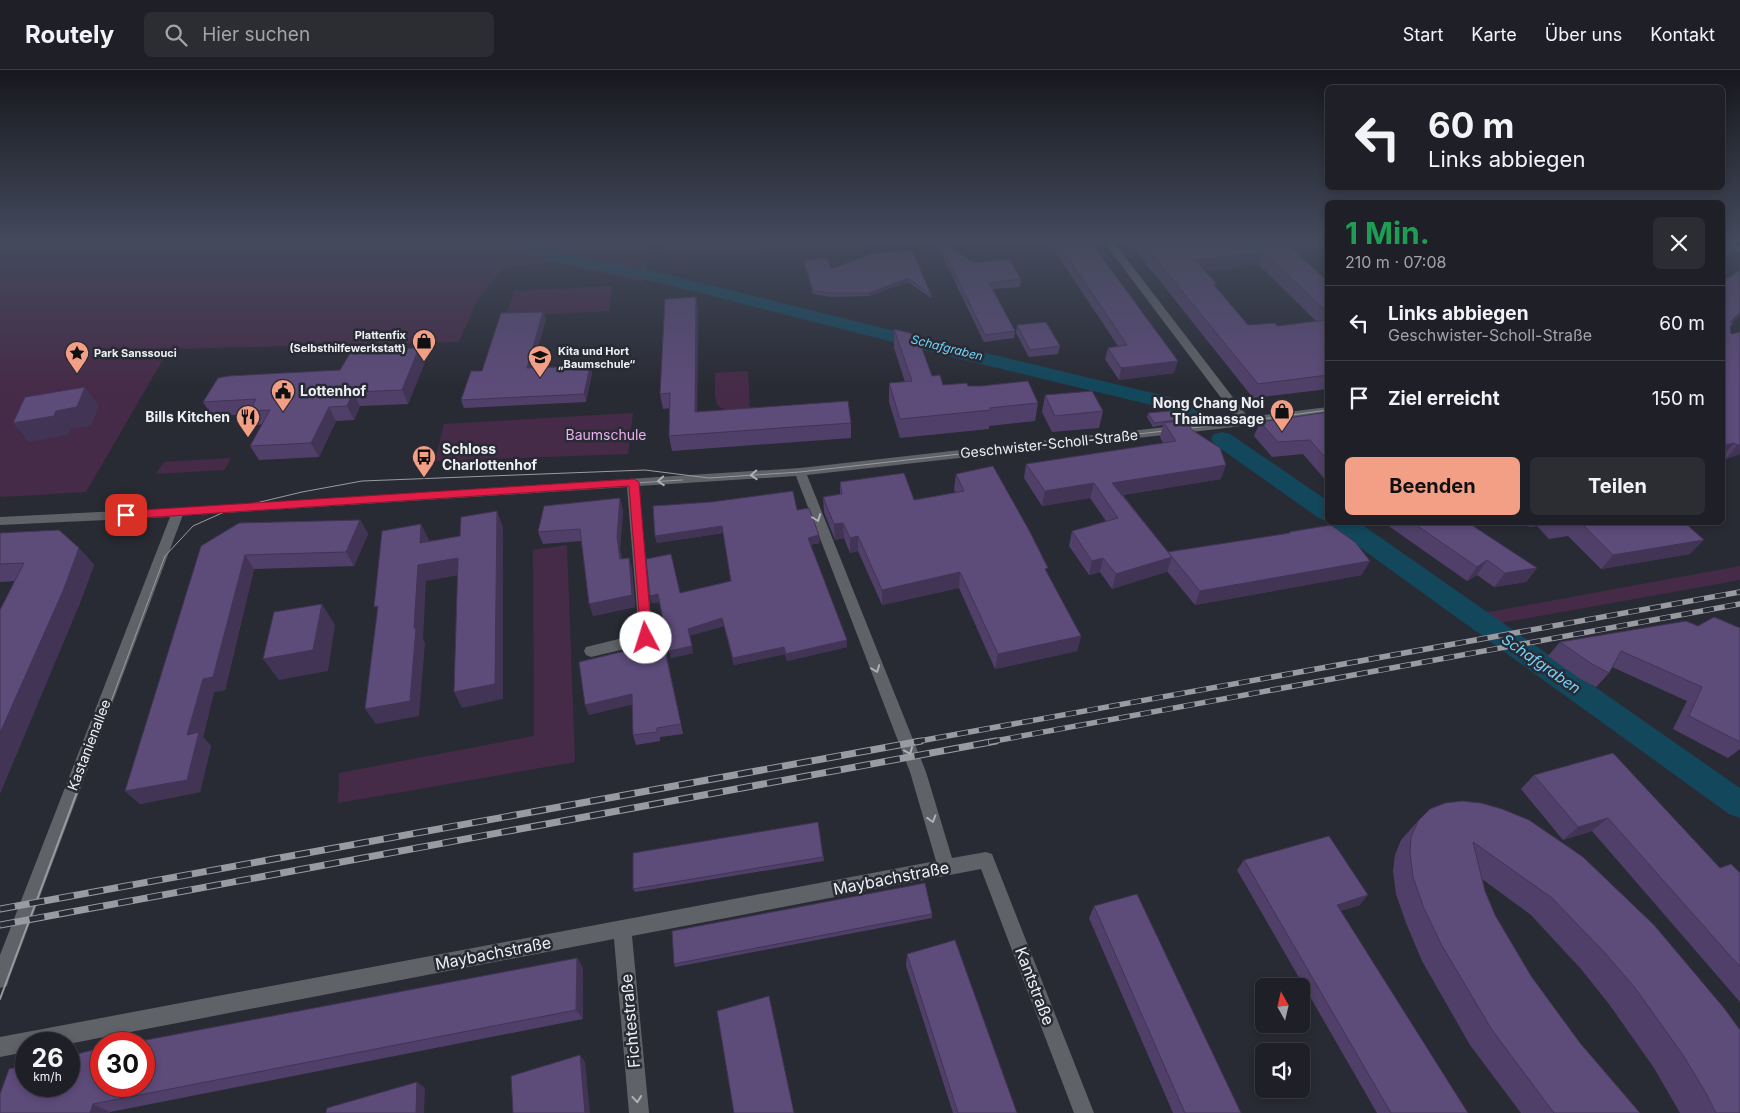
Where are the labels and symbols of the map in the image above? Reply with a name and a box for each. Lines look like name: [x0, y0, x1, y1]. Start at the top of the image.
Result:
place label: Plattenfix (Selbsthilfewerkstatt): [289, 328, 407, 355]
shop icon: Plattenfix (Selbsthilfewerkstatt): [411, 328, 437, 362]
water label: Schafgraben: [910, 331, 985, 364]
place icon: Park Sanssouci: [64, 340, 90, 374]
school or university icon: Kita und Hort „Baumschule“: [527, 344, 553, 378]
place label: Kita und Hort „Baumschule“: [558, 344, 635, 371]
place label: Park Sanssouci: [94, 346, 177, 360]
public building icon: Lottenhof: [270, 378, 296, 412]
place label: Lottenhof: [300, 382, 366, 399]
place label: Nong Chang Noi Thaimassage: [1153, 394, 1264, 427]
shop icon: Nong Chang Noi Thaimassage: [1269, 398, 1295, 432]
restaurant icon: Bills Kitchen: [235, 404, 261, 438]
place label: Bills Kitchen: [145, 408, 230, 425]
park label: Baumschule: [565, 426, 647, 443]
street label: Geschwister-Scholl-Straße: [959, 426, 1139, 461]
place label: Schloss Charlottenhof: [442, 440, 537, 473]
bus stop icon: Schloss Charlottenhof: [411, 444, 437, 478]
one-way arrow: [750, 469, 758, 480]
one-way arrow: [657, 475, 665, 486]
pin: [105, 494, 147, 536]
one-way arrow: [811, 513, 821, 522]
position arrow: [619, 611, 671, 663]
water label: Schafgraben: [1498, 629, 1584, 698]
one-way arrow: [870, 664, 880, 673]
street label: Kastanienallee: [63, 697, 114, 793]
one-way arrow: [902, 746, 913, 755]
one-way arrow: [926, 814, 936, 822]
street label: Maybachstraße: [831, 857, 951, 899]
street label: Maybachstraße: [433, 932, 553, 974]
street label: Kantstraße: [1011, 944, 1059, 1028]
street label: Fichtestraße: [616, 973, 644, 1069]
north arrow: [1255, 978, 1310, 1032]
speed limit sign: 30: [90, 1032, 155, 1097]
one-way arrow: [632, 1096, 643, 1104]

